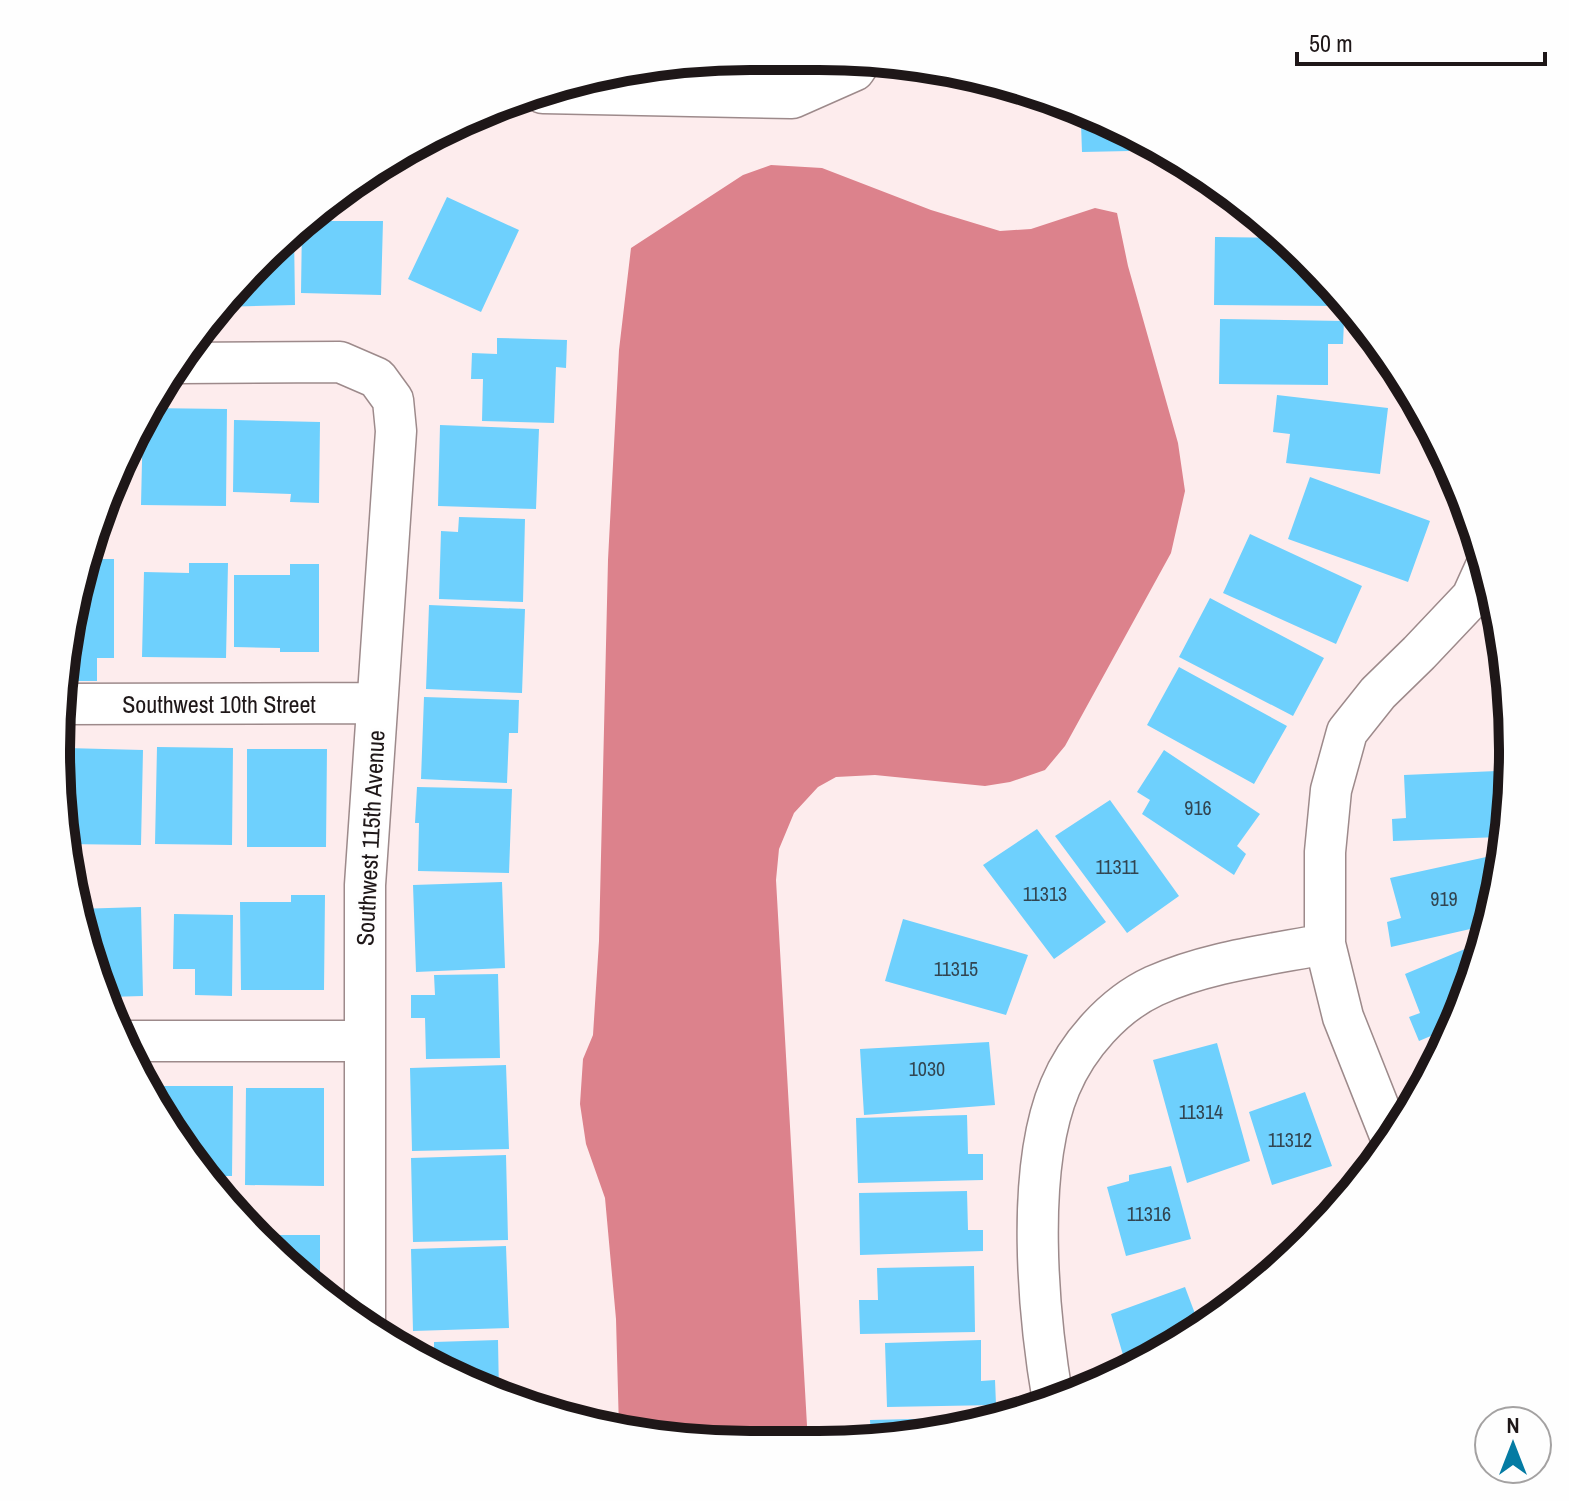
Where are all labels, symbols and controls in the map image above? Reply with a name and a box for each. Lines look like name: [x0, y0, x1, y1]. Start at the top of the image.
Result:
scale bar: [1297, 16, 1545, 66]
text: 50 m: [1309, 27, 1353, 59]
street label: Southwest 10th Street: [122, 688, 316, 720]
street label: Southwest 115th Avenue: [348, 729, 392, 947]
house number: 916: [1184, 794, 1212, 821]
house number: 11311: [1095, 853, 1139, 880]
house number: 11313: [1023, 880, 1067, 907]
house number: 919: [1430, 885, 1458, 912]
house number: 11315: [934, 955, 978, 982]
house number: 1030: [909, 1055, 945, 1082]
house number: 11314: [1179, 1098, 1223, 1125]
house number: 11312: [1268, 1126, 1312, 1153]
house number: 11316: [1127, 1200, 1171, 1227]
north arrow: [1473, 1405, 1553, 1485]
text: N: [1506, 1410, 1520, 1440]

